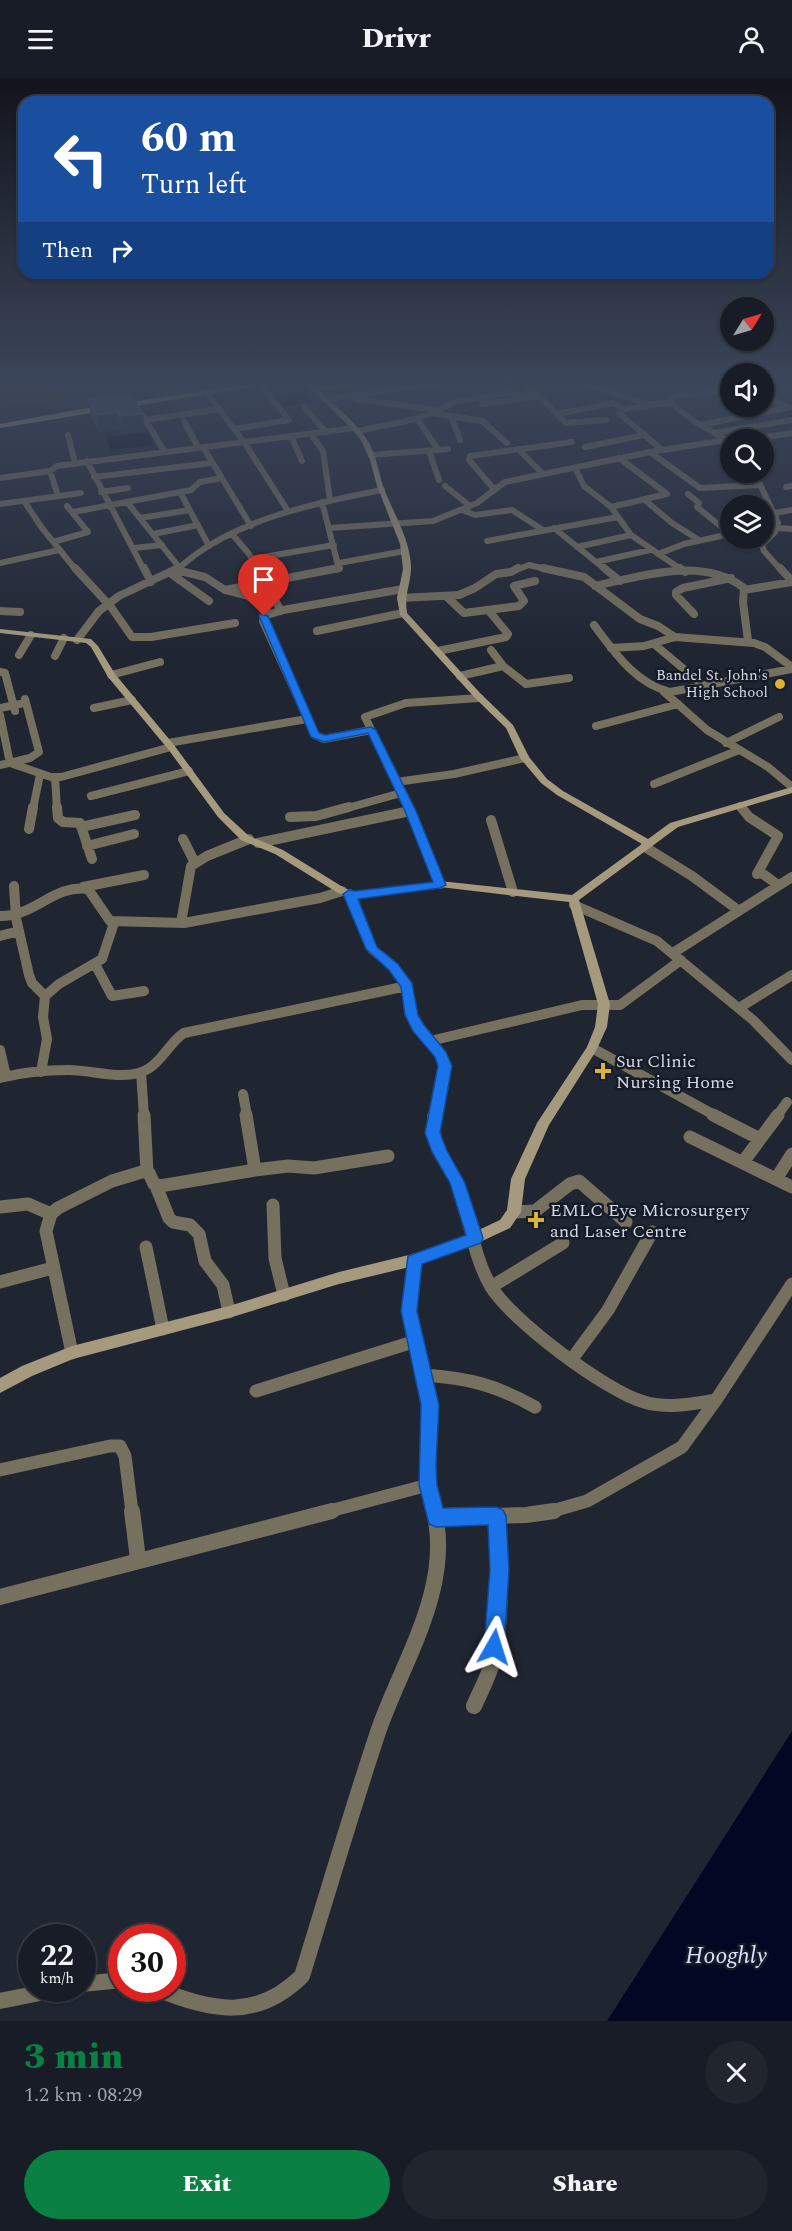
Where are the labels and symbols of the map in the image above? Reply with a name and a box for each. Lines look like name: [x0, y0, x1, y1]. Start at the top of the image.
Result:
north arrow: [720, 297, 774, 351]
pin: [238, 554, 289, 616]
place label: Bandel St. John's High School: [656, 664, 768, 704]
marker: Bandel St. John's High School: [773, 677, 787, 691]
place label: Sur Clinic Nursing Home: [616, 1048, 734, 1096]
marker: Sur Clinic Nursing Home: [594, 1062, 612, 1080]
place label: EMLC Eye Microsurgery and Laser Centre: [550, 1197, 750, 1245]
marker: EMLC Eye Microsurgery and Laser Centre: [527, 1211, 545, 1229]
position arrow: [462, 1615, 526, 1679]
speed limit sign: 30: [108, 1924, 186, 2002]
water label: Hooghly: [685, 1938, 767, 1974]

